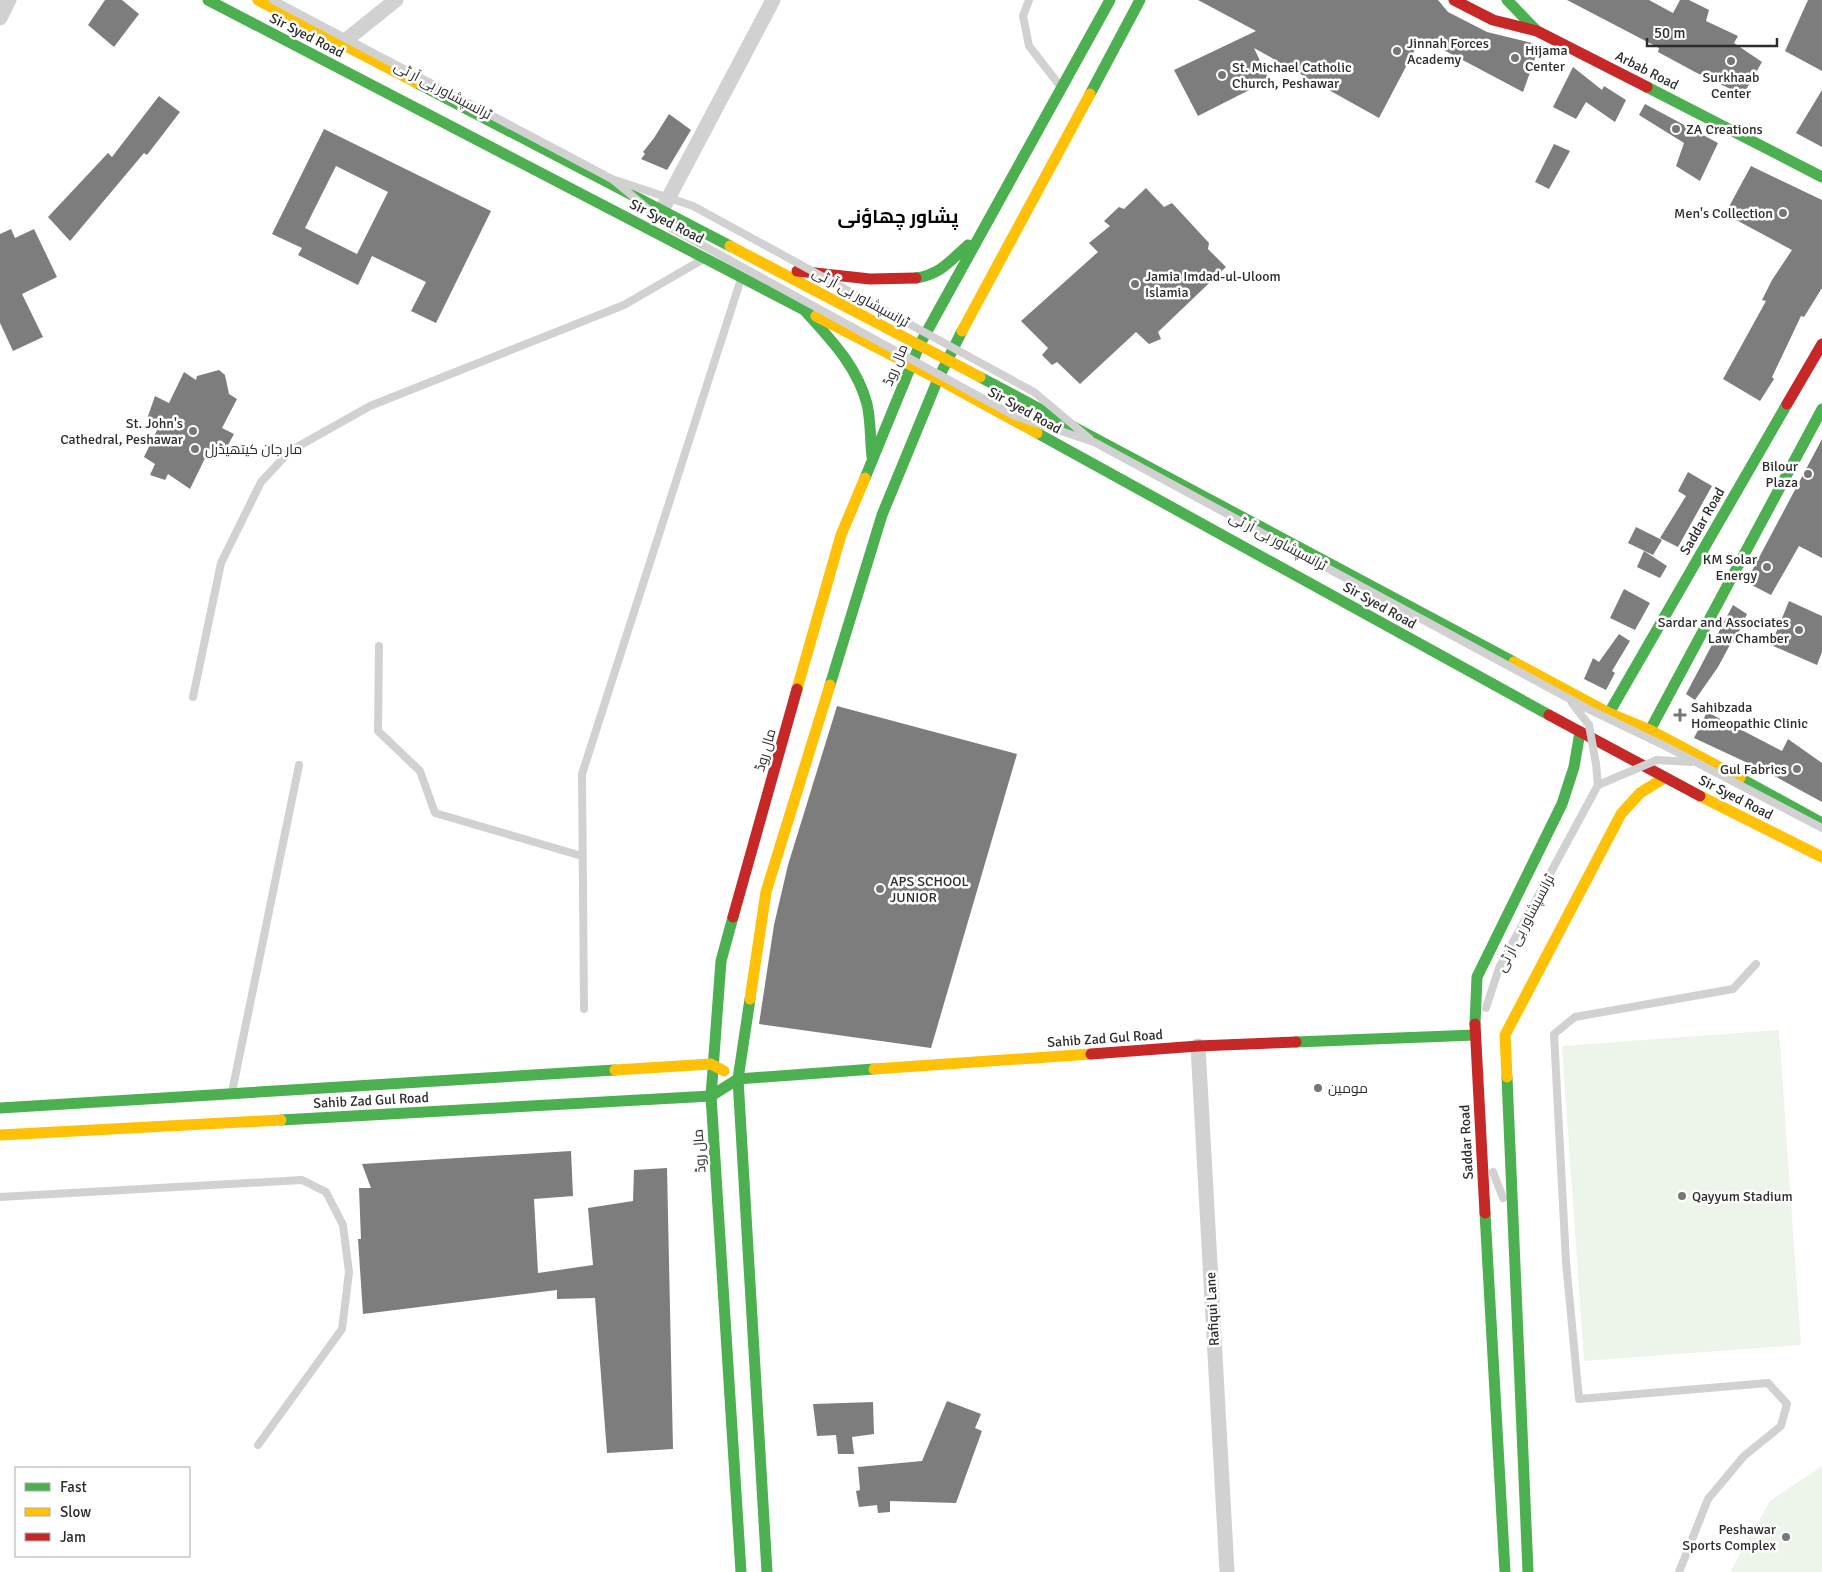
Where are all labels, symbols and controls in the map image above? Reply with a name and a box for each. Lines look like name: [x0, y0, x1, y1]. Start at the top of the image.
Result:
street label: Sir Syed Road: [267, 9, 347, 61]
scale bar: [1647, 15, 1777, 47]
text: 50 m: [1654, 24, 1685, 42]
place label: Jinnah Forces Academy: [1407, 35, 1489, 68]
place label: Hijama Center: [1525, 42, 1567, 75]
marker: Jinnah Forces Academy: [1391, 45, 1403, 57]
street label: Arbab Road: [1612, 47, 1681, 94]
marker: Hijama Center: [1509, 52, 1521, 64]
marker: Surkhaab Center: [1725, 55, 1737, 67]
street label: ٹرانسپشاور بی آر ٹی: [391, 58, 495, 124]
place label: St. Michael Catholic Church, Peshawar: [1232, 59, 1352, 92]
marker: St. Michael Catholic Church, Peshawar: [1216, 69, 1228, 81]
place label: Surkhaab Center: [1703, 69, 1759, 102]
place label: ZA Creations: [1686, 121, 1763, 138]
marker: ZA Creations: [1670, 123, 1682, 135]
street label: Sir Syed Road: [627, 195, 707, 247]
district label: پشاور چھاؤنی: [838, 205, 958, 230]
place label: Men's Collection: [1674, 205, 1773, 222]
marker: Men's Collection: [1777, 207, 1789, 219]
street label: ٹرانسپشاور بی آر ٹی: [809, 264, 912, 332]
place label: Jamia Imdad-ul-Uloom Islamia: [1145, 268, 1281, 301]
marker: Jamia Imdad-ul-Uloom Islamia: [1129, 278, 1141, 290]
street label: مال روڈ: [879, 342, 912, 389]
street label: Sir Syed Road: [985, 383, 1064, 438]
place label: St. John's Cathedral, Peshawar: [60, 415, 184, 448]
marker: St. John's Cathedral, Peshawar: [187, 425, 199, 437]
place label: مار جان کیتھیڈرل: [205, 441, 302, 458]
marker: مار جان کیتھیڈرل: [189, 443, 201, 455]
place label: Bilour Plaza: [1762, 458, 1799, 491]
marker: Bilour Plaza: [1802, 468, 1814, 480]
street label: Saddar Road: [1676, 485, 1729, 558]
street label: ٹرانسپشاور بی آر ٹی: [1226, 509, 1330, 575]
place label: KM Solar Energy: [1703, 551, 1758, 584]
marker: KM Solar Energy: [1761, 561, 1773, 573]
street label: Sir Syed Road: [1340, 578, 1419, 633]
place label: Sardar and Associates Law Chamber: [1658, 614, 1790, 647]
marker: Sardar and Associates Law Chamber: [1793, 624, 1805, 636]
place label: Sahibzada Homeopathic Clinic: [1691, 699, 1808, 732]
marker: Sahibzada Homeopathic Clinic: [1673, 708, 1687, 722]
street label: مال روڈ: [751, 727, 780, 773]
place label: Gul Fabrics: [1720, 761, 1787, 778]
marker: Gul Fabrics: [1791, 763, 1803, 775]
street label: Sir Syed Road: [1696, 771, 1776, 823]
street label: ٹرانسپشاور بی آر ٹی: [1493, 871, 1559, 975]
place label: APS SCHOOL JUNIOR: [890, 873, 969, 906]
marker: APS SCHOOL JUNIOR: [874, 883, 886, 895]
street label: Sahib Zad Gul Road: [1047, 1026, 1163, 1051]
place label: مومین: [1328, 1080, 1368, 1097]
marker: مومین: [1312, 1082, 1324, 1094]
street label: Sahib Zad Gul Road: [313, 1089, 429, 1112]
street label: Saddar Road: [1456, 1104, 1477, 1180]
street label: مال روڈ: [689, 1129, 709, 1173]
place label: Qayyum Stadium: [1692, 1188, 1793, 1205]
marker: Qayyum Stadium: [1676, 1190, 1688, 1202]
street label: Rafiqui Lane: [1202, 1271, 1223, 1347]
legend: [15, 1467, 190, 1557]
text: Fast: [60, 1478, 87, 1496]
text: Slow: [60, 1503, 91, 1521]
place label: Peshawar Sports Complex: [1682, 1521, 1777, 1554]
text: Jam: [60, 1528, 86, 1546]
marker: Peshawar Sports Complex: [1780, 1531, 1792, 1543]

